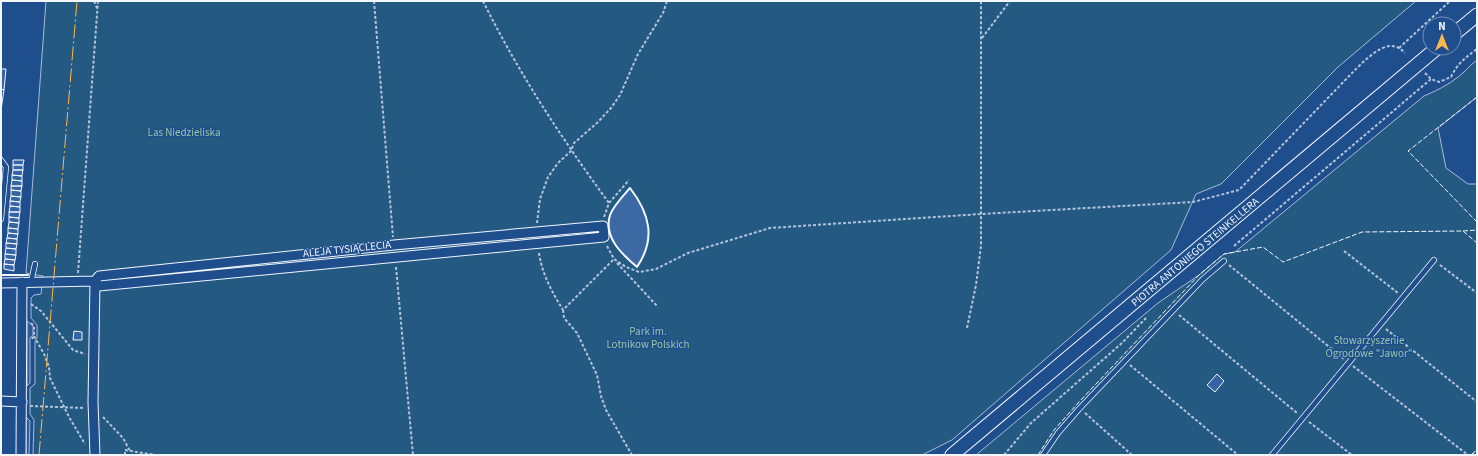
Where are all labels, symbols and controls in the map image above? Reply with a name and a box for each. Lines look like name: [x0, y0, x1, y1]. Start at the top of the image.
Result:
north arrow: [1422, 16, 1462, 56]
text: N: [1438, 19, 1446, 34]
park label: Las Niedzieliska: [148, 125, 220, 140]
street label: PIOTRA ANTONIEGO STEINKELLERA: [1128, 194, 1262, 310]
street label: ALEJA TYSIĄCLECIA: [302, 237, 392, 261]
park label: Park im. Lotnikow Polskich: [606, 324, 690, 352]
park label: Stowarzyszenie Ogrodowe "Jawor": [1326, 333, 1412, 361]

